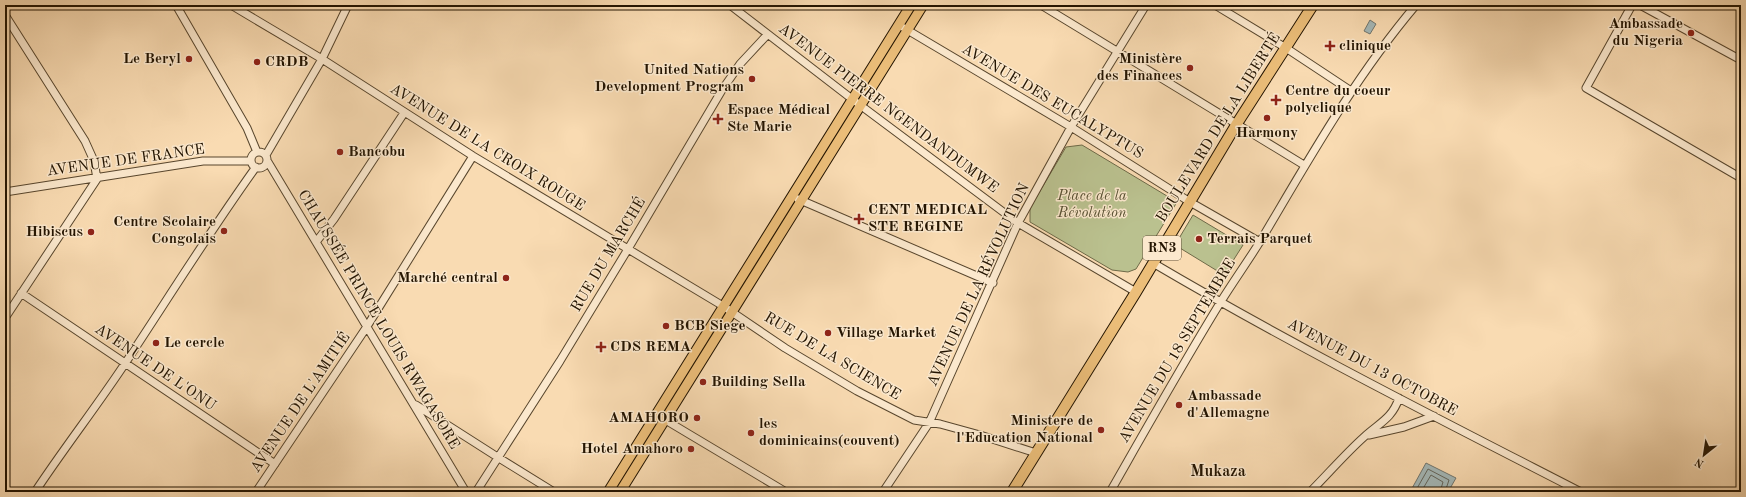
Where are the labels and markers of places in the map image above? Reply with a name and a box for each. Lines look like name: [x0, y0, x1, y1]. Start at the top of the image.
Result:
place label: Ambassade du Nigeria: [1608, 17, 1683, 49]
marker: Ambassade du Nigeria: [1686, 28, 1696, 38]
place label: clinique: [1339, 39, 1391, 54]
marker: clinique: [1324, 40, 1336, 52]
place label: Le Beryl: [123, 52, 181, 67]
place label: Ministère des Finances: [1097, 52, 1182, 84]
marker: Le Beryl: [184, 54, 194, 64]
place label: CRDB: [265, 55, 308, 70]
marker: CRDB: [252, 57, 262, 67]
place label: United Nations Development Program: [594, 63, 744, 95]
marker: Ministère des Finances: [1185, 63, 1195, 73]
marker: United Nations Development Program: [747, 74, 757, 84]
place label: Centre du coeur polyclique: [1285, 84, 1391, 116]
marker: Centre du coeur polyclique: [1270, 94, 1282, 106]
place label: Espace Médical Ste Marie: [727, 103, 830, 135]
marker: Espace Médical Ste Marie: [712, 113, 724, 125]
marker: Harmony: [1262, 113, 1272, 123]
place label: Harmony: [1236, 126, 1298, 141]
place label: Bancobu: [348, 145, 405, 160]
marker: Bancobu: [335, 147, 345, 157]
place label: CENT MEDICAL STE REGINE: [868, 203, 987, 235]
marker: CENT MEDICAL STE REGINE: [853, 213, 865, 225]
place label: Centre Scolaire Congolais: [113, 215, 216, 247]
place label: Hibiscus: [26, 225, 83, 240]
marker: Centre Scolaire Congolais: [219, 226, 229, 236]
marker: Hibiscus: [86, 227, 96, 237]
place label: Terrais Parquet: [1207, 232, 1313, 247]
marker: Terrais Parquet: [1194, 234, 1204, 244]
place label: Marché central: [397, 271, 498, 286]
marker: Marché central: [501, 273, 511, 283]
place label: BCB Siege: [674, 319, 746, 334]
marker: BCB Siege: [661, 321, 671, 331]
place label: Village Market: [836, 326, 936, 341]
marker: Village Market: [823, 328, 833, 338]
place label: Le cercle: [164, 336, 225, 351]
marker: Le cercle: [151, 338, 161, 348]
place label: CDS REMA: [610, 340, 691, 355]
marker: CDS REMA: [595, 341, 607, 353]
place label: Building Sella: [711, 375, 806, 390]
marker: Building Sella: [698, 377, 708, 387]
place label: Ambassade d'Allemagne: [1187, 389, 1270, 421]
marker: Ambassade d'Allemagne: [1174, 400, 1184, 410]
place label: AMAHORO: [608, 411, 689, 426]
marker: AMAHORO: [692, 413, 702, 423]
place label: Ministere de l'Education National: [956, 414, 1093, 446]
place label: les dominicains(couvent): [759, 417, 900, 449]
marker: Ministere de l'Education National: [1096, 425, 1106, 435]
marker: les dominicains(couvent): [746, 428, 756, 438]
place label: Hotel Amahoro: [581, 442, 683, 457]
marker: Hotel Amahoro: [686, 444, 696, 454]

